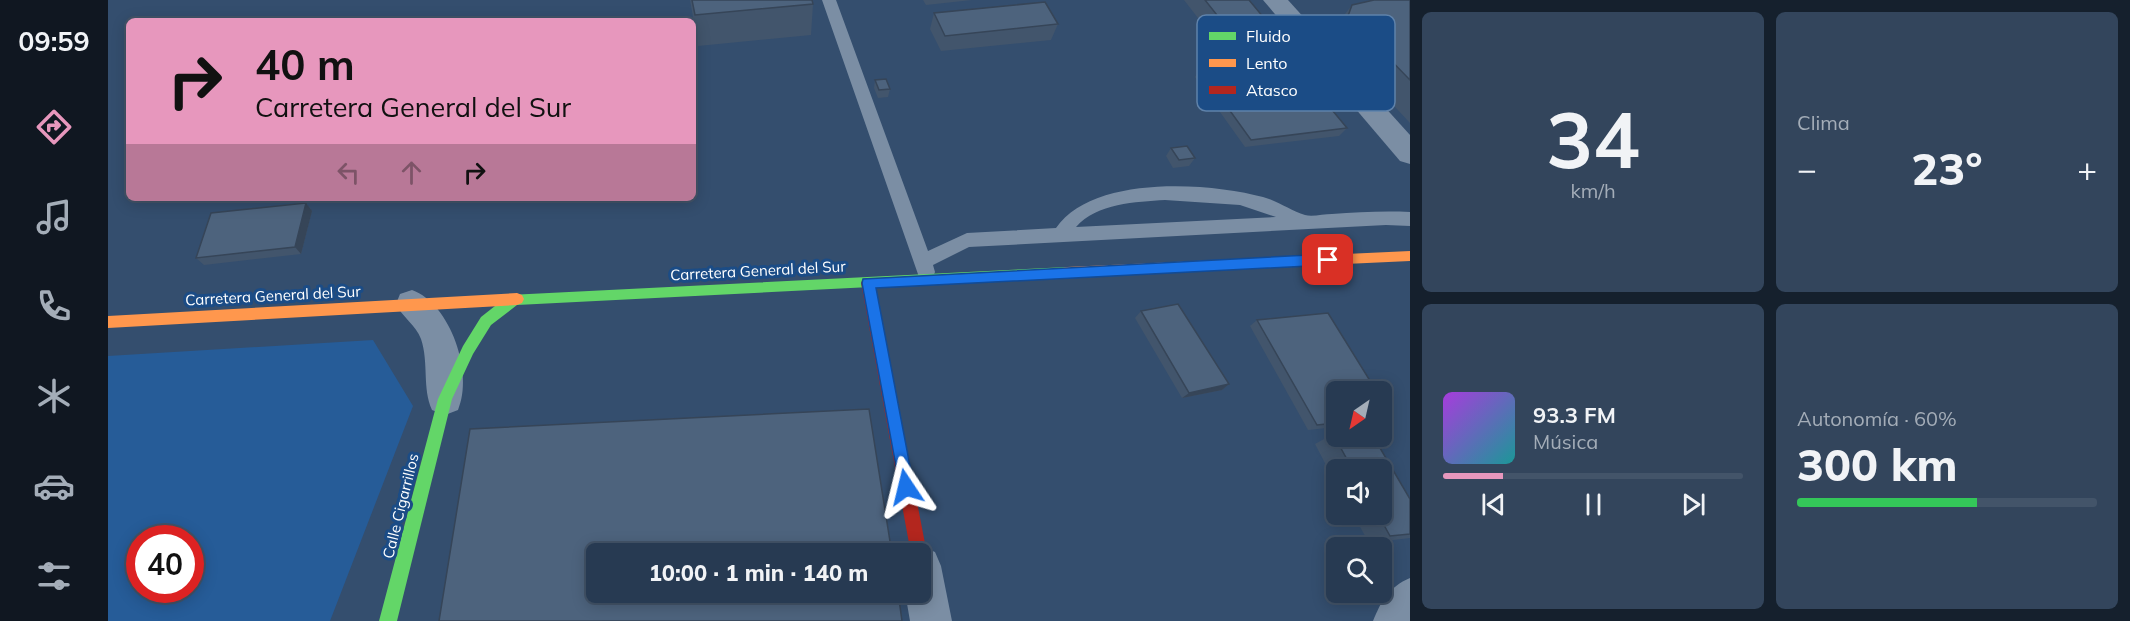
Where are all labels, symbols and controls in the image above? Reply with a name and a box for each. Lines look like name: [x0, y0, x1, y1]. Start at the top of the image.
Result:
legend: [1197, 15, 1395, 111]
text: 09:59: [18, 24, 90, 58]
text: Fluido: [1246, 26, 1291, 46]
text: 40 m: [255, 38, 355, 91]
icon: right: [156, 42, 234, 120]
text: Lento: [1246, 53, 1287, 73]
text: Atasco: [1246, 80, 1298, 100]
text: Carretera General del Sur: [255, 90, 571, 124]
text: 34: [1546, 90, 1640, 188]
icon: directions: [33, 106, 75, 148]
text: Clima: [1797, 110, 1850, 135]
text: 23°: [1911, 140, 1983, 196]
text: −: [1797, 148, 1817, 189]
text: +: [2077, 148, 2097, 189]
icon: left: [332, 156, 365, 189]
icon: ahead: [395, 156, 428, 189]
icon: right: [458, 156, 491, 189]
text: km/h: [1570, 178, 1616, 203]
icon: music: [33, 196, 75, 238]
pin: [1302, 234, 1353, 285]
icon: arrive: [1311, 243, 1344, 276]
street label: Carretera General del Sur: [670, 256, 847, 285]
street label: Carretera General del Sur: [185, 281, 362, 310]
icon: phone: [33, 285, 75, 327]
icon: climate: [33, 375, 75, 417]
north arrow: [1326, 381, 1392, 447]
map controls: [1326, 381, 1392, 603]
text: 93.3 FM: [1533, 401, 1616, 429]
text: Autonomía · 60%: [1797, 406, 1957, 431]
text: Música: [1533, 429, 1598, 454]
text: 300 km: [1797, 436, 1958, 492]
street label: Calle Cigarrillos: [378, 451, 423, 560]
position arrow: [874, 455, 938, 519]
button: sound: [1326, 459, 1392, 525]
icon: car: [33, 465, 75, 507]
icon: previous: [1477, 488, 1510, 521]
icon: pause: [1577, 488, 1610, 521]
icon: next: [1677, 488, 1710, 521]
speed limit sign: 40: [126, 525, 204, 603]
button: search: [1326, 537, 1392, 603]
icon: filters: [33, 555, 75, 597]
text: 10:00 · 1 min · 140 m: [649, 559, 868, 587]

